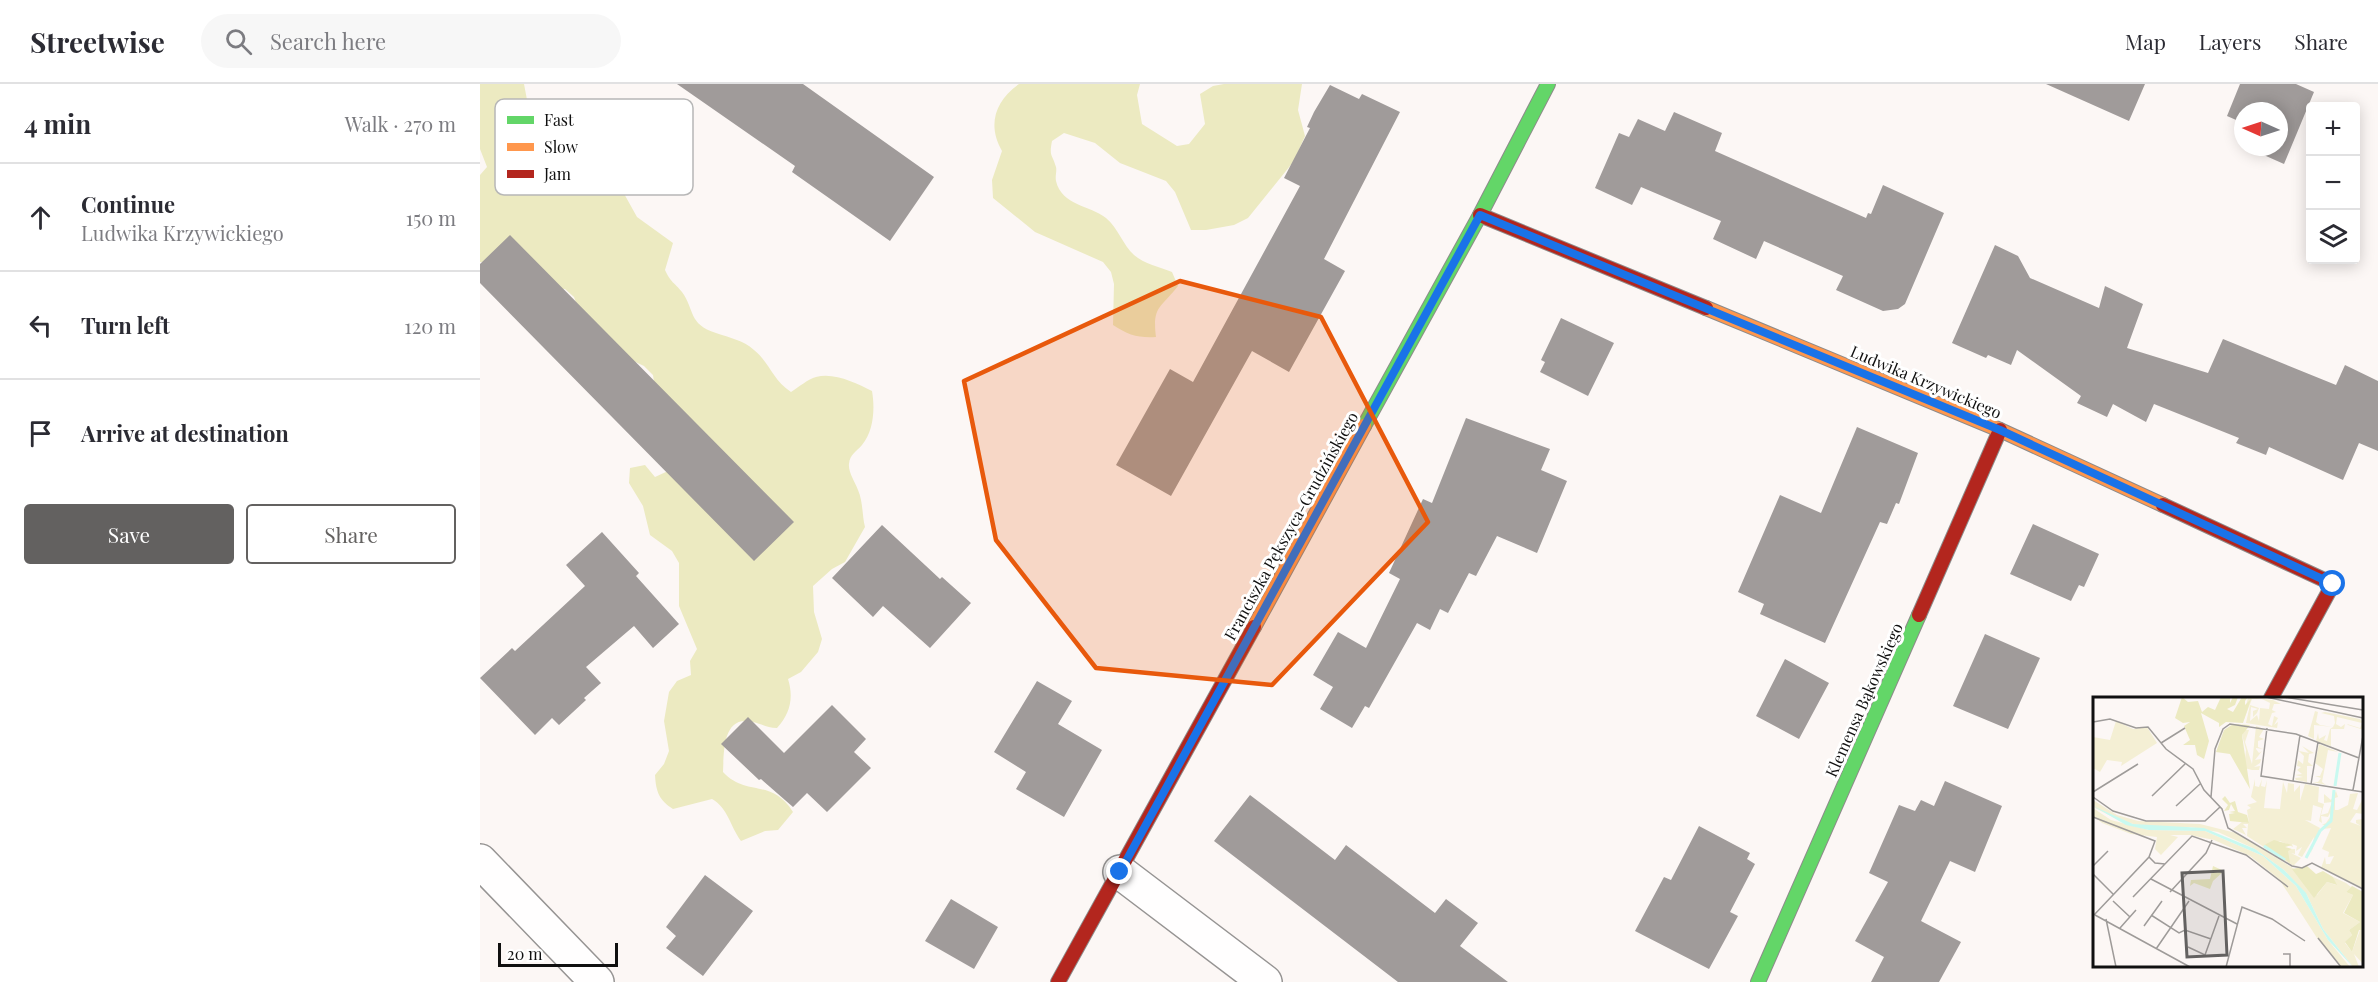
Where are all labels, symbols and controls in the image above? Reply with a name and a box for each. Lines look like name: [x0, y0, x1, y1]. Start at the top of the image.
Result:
search box: [201, 14, 621, 68]
text: Streetwise: [30, 23, 165, 60]
icon: search: [222, 25, 255, 58]
text: Search here: [270, 26, 386, 56]
text: Map: [2125, 27, 2166, 55]
text: Layers: [2199, 27, 2261, 55]
text: Share: [2294, 27, 2348, 55]
legend: [495, 99, 693, 195]
north arrow: [2234, 102, 2288, 156]
map controls: [2306, 102, 2360, 264]
button: +: [2306, 102, 2360, 156]
text: 4 min: [24, 106, 91, 141]
text: Fast: [544, 109, 574, 130]
text: Walk · 270 m: [345, 110, 456, 137]
text: Slow: [544, 136, 579, 157]
button: −: [2306, 156, 2360, 210]
text: Jam: [543, 163, 571, 184]
text: Continue: [81, 189, 175, 219]
icon: ahead: [24, 201, 57, 234]
text: 150 m: [406, 204, 456, 231]
button: layers: [2306, 210, 2360, 264]
text: Ludwika Krzywickiego: [81, 219, 284, 246]
icon: left: [24, 309, 57, 342]
text: Turn left: [81, 310, 170, 340]
text: 120 m: [404, 312, 456, 339]
street label: Ludwika Krzywickiego: [1847, 340, 2005, 423]
street label: Franciszka Pększyca-Grudzińskiego: [1219, 408, 1362, 644]
icon: arrive: [24, 417, 57, 450]
text: Arrive at destination: [81, 418, 289, 448]
button: Save: [24, 504, 234, 564]
button: Share: [246, 504, 456, 564]
route start: [2319, 570, 2345, 596]
street label: Klemensa Bąkowskiego: [1820, 619, 1907, 780]
inset map: [2093, 697, 2363, 967]
route end: [1106, 858, 1132, 884]
scale bar: [498, 940, 618, 968]
text: 20 m: [507, 943, 542, 964]

